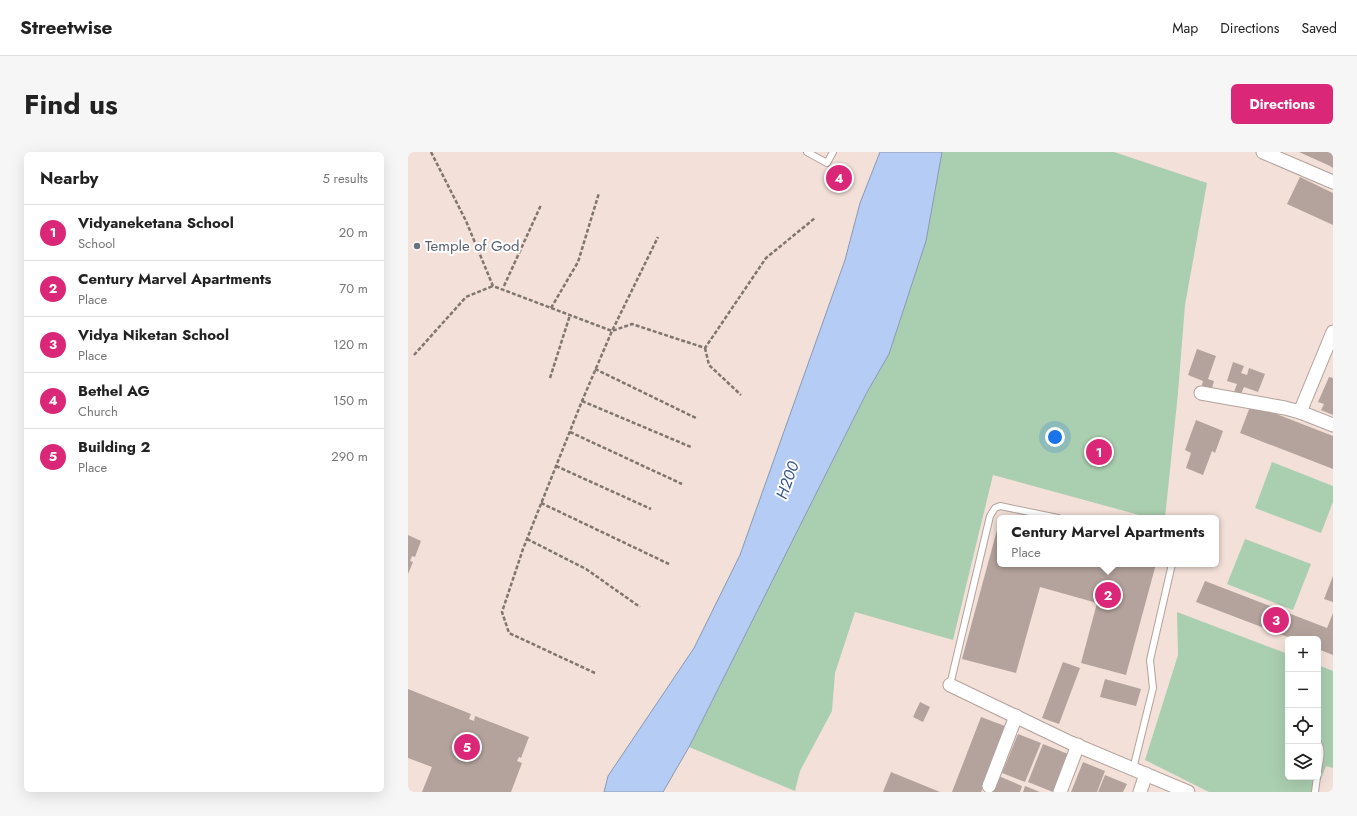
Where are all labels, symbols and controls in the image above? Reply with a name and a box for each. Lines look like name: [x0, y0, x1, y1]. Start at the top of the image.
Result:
text: Streetwise: [20, 14, 113, 41]
text: Map: [1172, 18, 1198, 38]
text: Directions: [1220, 18, 1280, 38]
text: Saved: [1302, 18, 1337, 38]
text: Find us: [24, 84, 118, 125]
button: Directions: [1231, 84, 1333, 124]
pin: 4: [826, 163, 852, 193]
text: Nearby: [40, 166, 98, 190]
text: 5 results: [322, 169, 368, 188]
text: Vidyaneketana School: [78, 212, 234, 234]
text: 1: [50, 223, 56, 242]
text: 20 m: [339, 223, 368, 242]
text: School: [78, 234, 115, 253]
place label: Temple of God: [425, 235, 519, 257]
marker: Temple of God: [412, 241, 422, 251]
text: Century Marvel Apartments: [78, 268, 271, 290]
text: 2: [49, 279, 57, 298]
text: 70 m: [339, 279, 368, 298]
text: Place: [78, 290, 107, 309]
text: Vidya Niketan School: [78, 324, 229, 346]
text: 3: [49, 335, 57, 354]
text: 120 m: [333, 335, 368, 354]
text: Place: [78, 346, 107, 365]
text: Bethel AG: [78, 380, 150, 402]
text: 4: [48, 391, 58, 410]
text: 150 m: [333, 391, 368, 410]
text: Church: [78, 402, 118, 421]
your location: [1045, 427, 1065, 447]
text: Building 2: [78, 436, 150, 458]
pin: 1: [1086, 437, 1112, 467]
text: 5: [49, 447, 57, 466]
text: 290 m: [331, 447, 368, 466]
water label: H200: [770, 457, 805, 502]
text: Place: [78, 458, 107, 477]
popup: [997, 515, 1219, 567]
text: Century Marvel Apartments: [1011, 521, 1205, 543]
text: Place: [1011, 543, 1041, 562]
pin: 2: [1095, 580, 1121, 610]
pin: 3: [1263, 605, 1289, 635]
map controls: [1285, 636, 1321, 780]
button: +: [1285, 636, 1321, 672]
button: −: [1285, 672, 1321, 708]
button: locate: [1285, 708, 1321, 744]
pin: 5: [454, 732, 480, 762]
button: layers: [1285, 744, 1321, 780]

